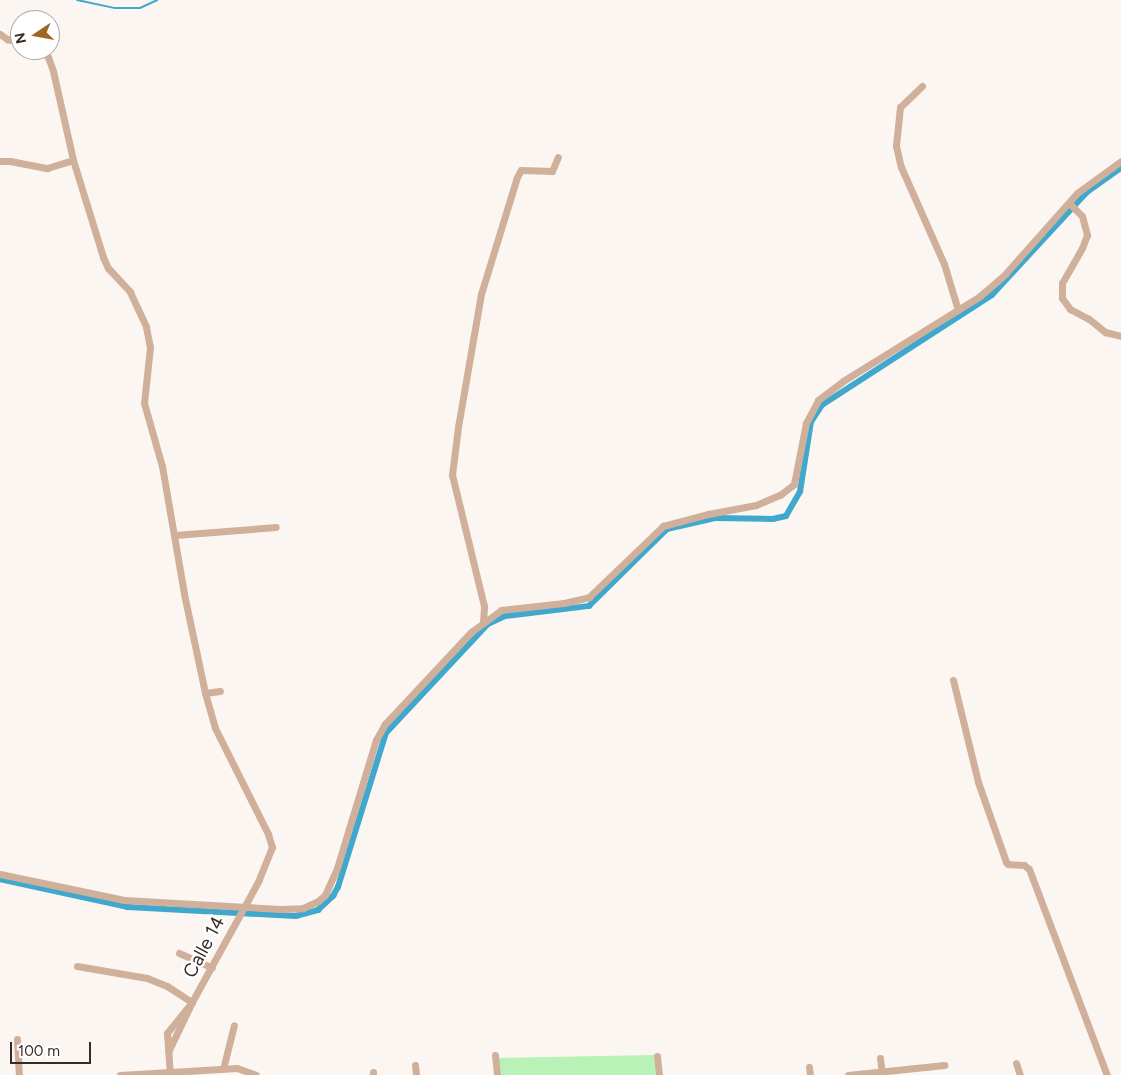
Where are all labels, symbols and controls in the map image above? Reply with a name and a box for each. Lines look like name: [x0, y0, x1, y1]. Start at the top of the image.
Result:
north arrow: [10, 10, 60, 60]
text: N: [11, 31, 30, 45]
street label: Calle 14: [178, 912, 230, 982]
scale bar: [12, 1032, 94, 1064]
text: 100 m: [18, 1042, 60, 1060]

